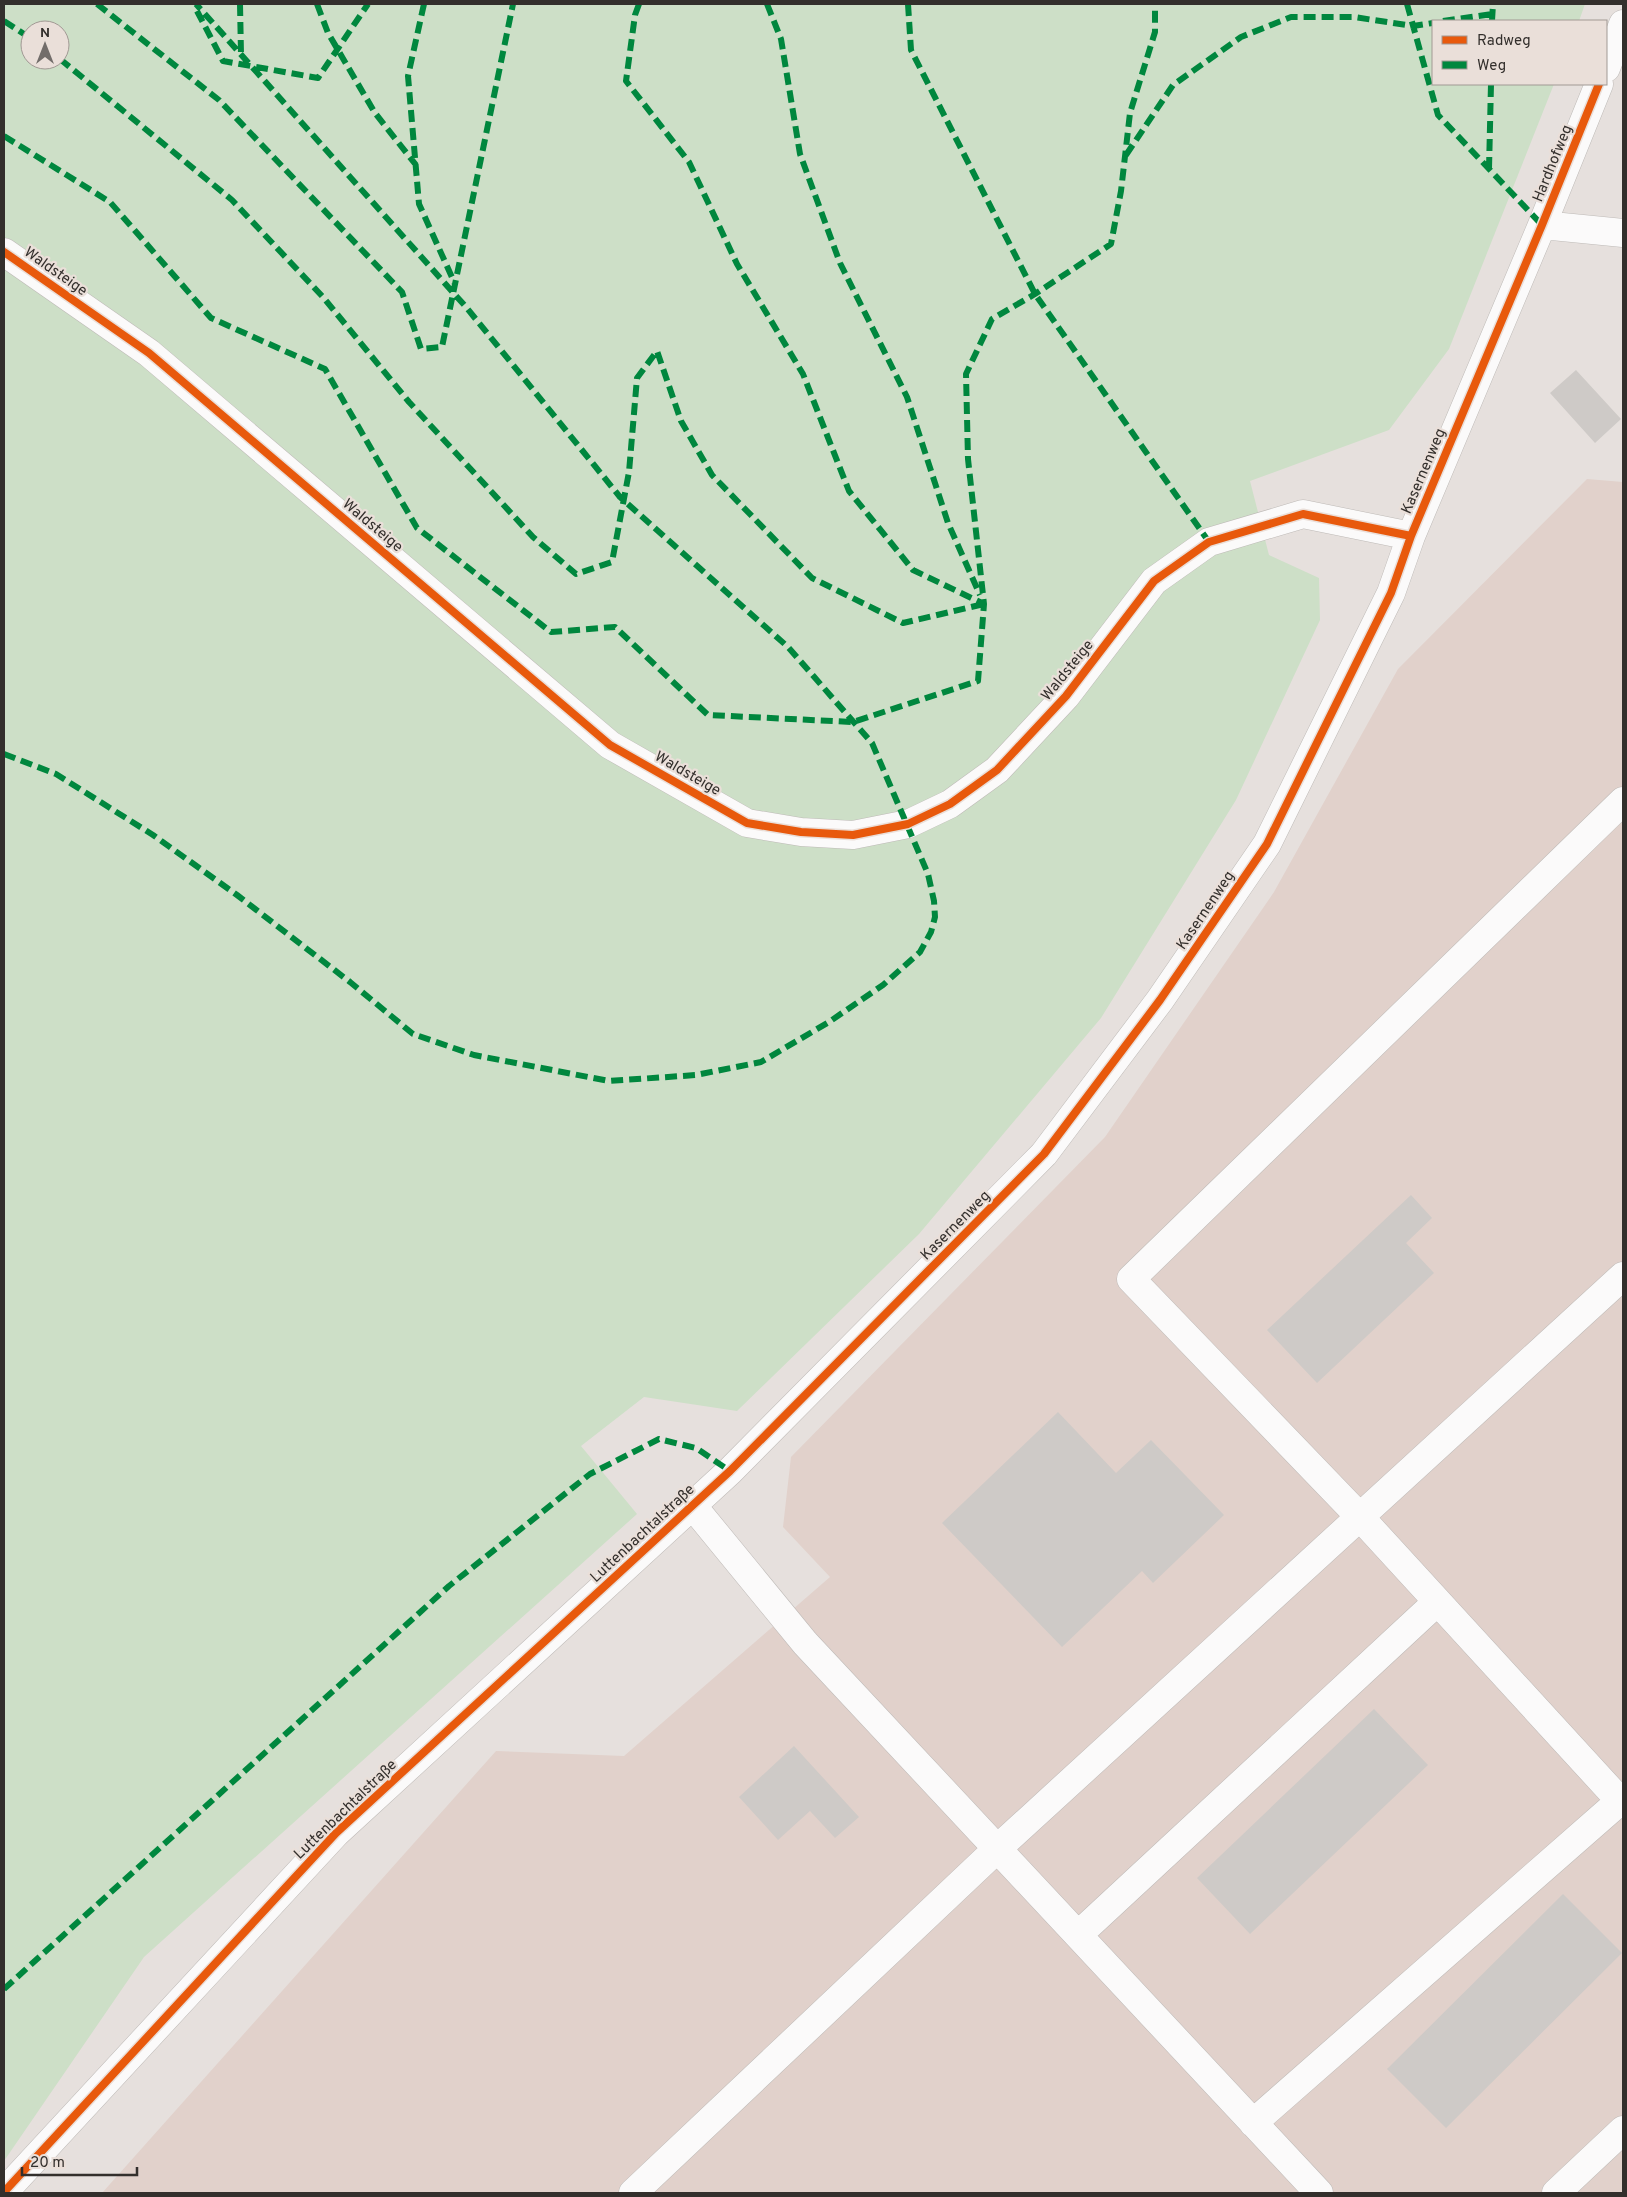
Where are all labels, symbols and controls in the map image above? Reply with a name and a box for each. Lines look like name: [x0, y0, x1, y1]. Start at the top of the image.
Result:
north arrow: [20, 20, 70, 70]
legend: [1432, 20, 1607, 85]
text: N: [40, 25, 50, 42]
text: Radweg: [1477, 32, 1531, 51]
text: Weg: [1477, 57, 1506, 76]
street label: Hardhofweg: [1529, 122, 1577, 205]
street label: Waldsteige: [20, 243, 91, 301]
street label: Kasernenweg: [1398, 426, 1451, 517]
street label: Waldsteige: [338, 495, 406, 557]
street label: Waldsteige: [1038, 637, 1099, 705]
street label: Waldsteige: [651, 748, 724, 801]
street label: Kasernenweg: [1173, 868, 1240, 954]
street label: Kasernenweg: [917, 1187, 995, 1265]
street label: Luttenbachtalstraße: [587, 1481, 699, 1587]
street label: Luttenbachtalstraße: [291, 1756, 402, 1864]
scale bar: [22, 2144, 138, 2176]
text: 20 m: [30, 2154, 65, 2173]

